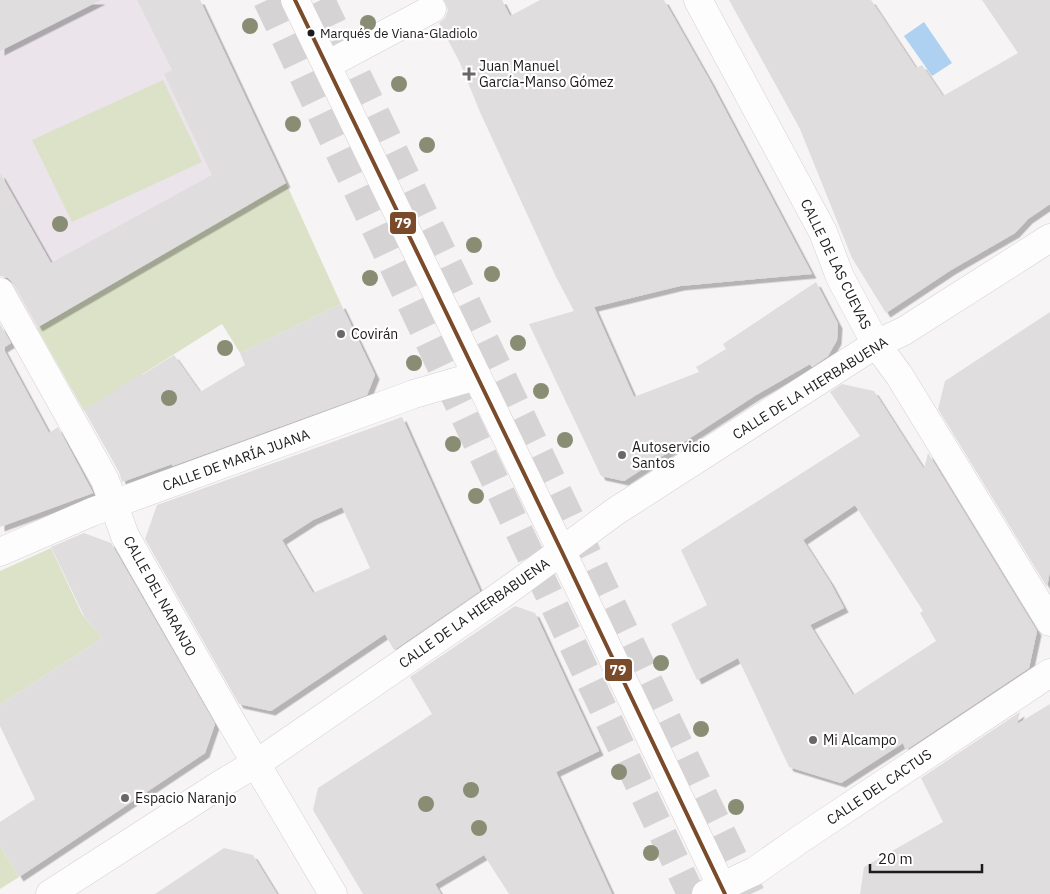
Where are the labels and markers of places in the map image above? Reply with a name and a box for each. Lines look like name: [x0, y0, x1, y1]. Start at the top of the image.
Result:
place label: Marqués de Viana-Gladiolo: [320, 25, 478, 42]
marker: Marqués de Viana-Gladiolo: [306, 28, 316, 38]
place label: Juan Manuel García-Manso Gómez: [479, 57, 614, 91]
marker: Juan Manuel García-Manso Gómez: [463, 68, 475, 80]
place label: Covirán: [351, 325, 398, 343]
marker: Covirán: [335, 328, 347, 340]
place label: Autoservicio Santos: [632, 438, 710, 472]
marker: Autoservicio Santos: [616, 449, 628, 461]
place label: Mi Alcampo: [823, 731, 897, 749]
marker: Mi Alcampo: [807, 734, 819, 746]
place label: Espacio Naranjo: [135, 789, 237, 807]
marker: Espacio Naranjo: [119, 792, 131, 804]

